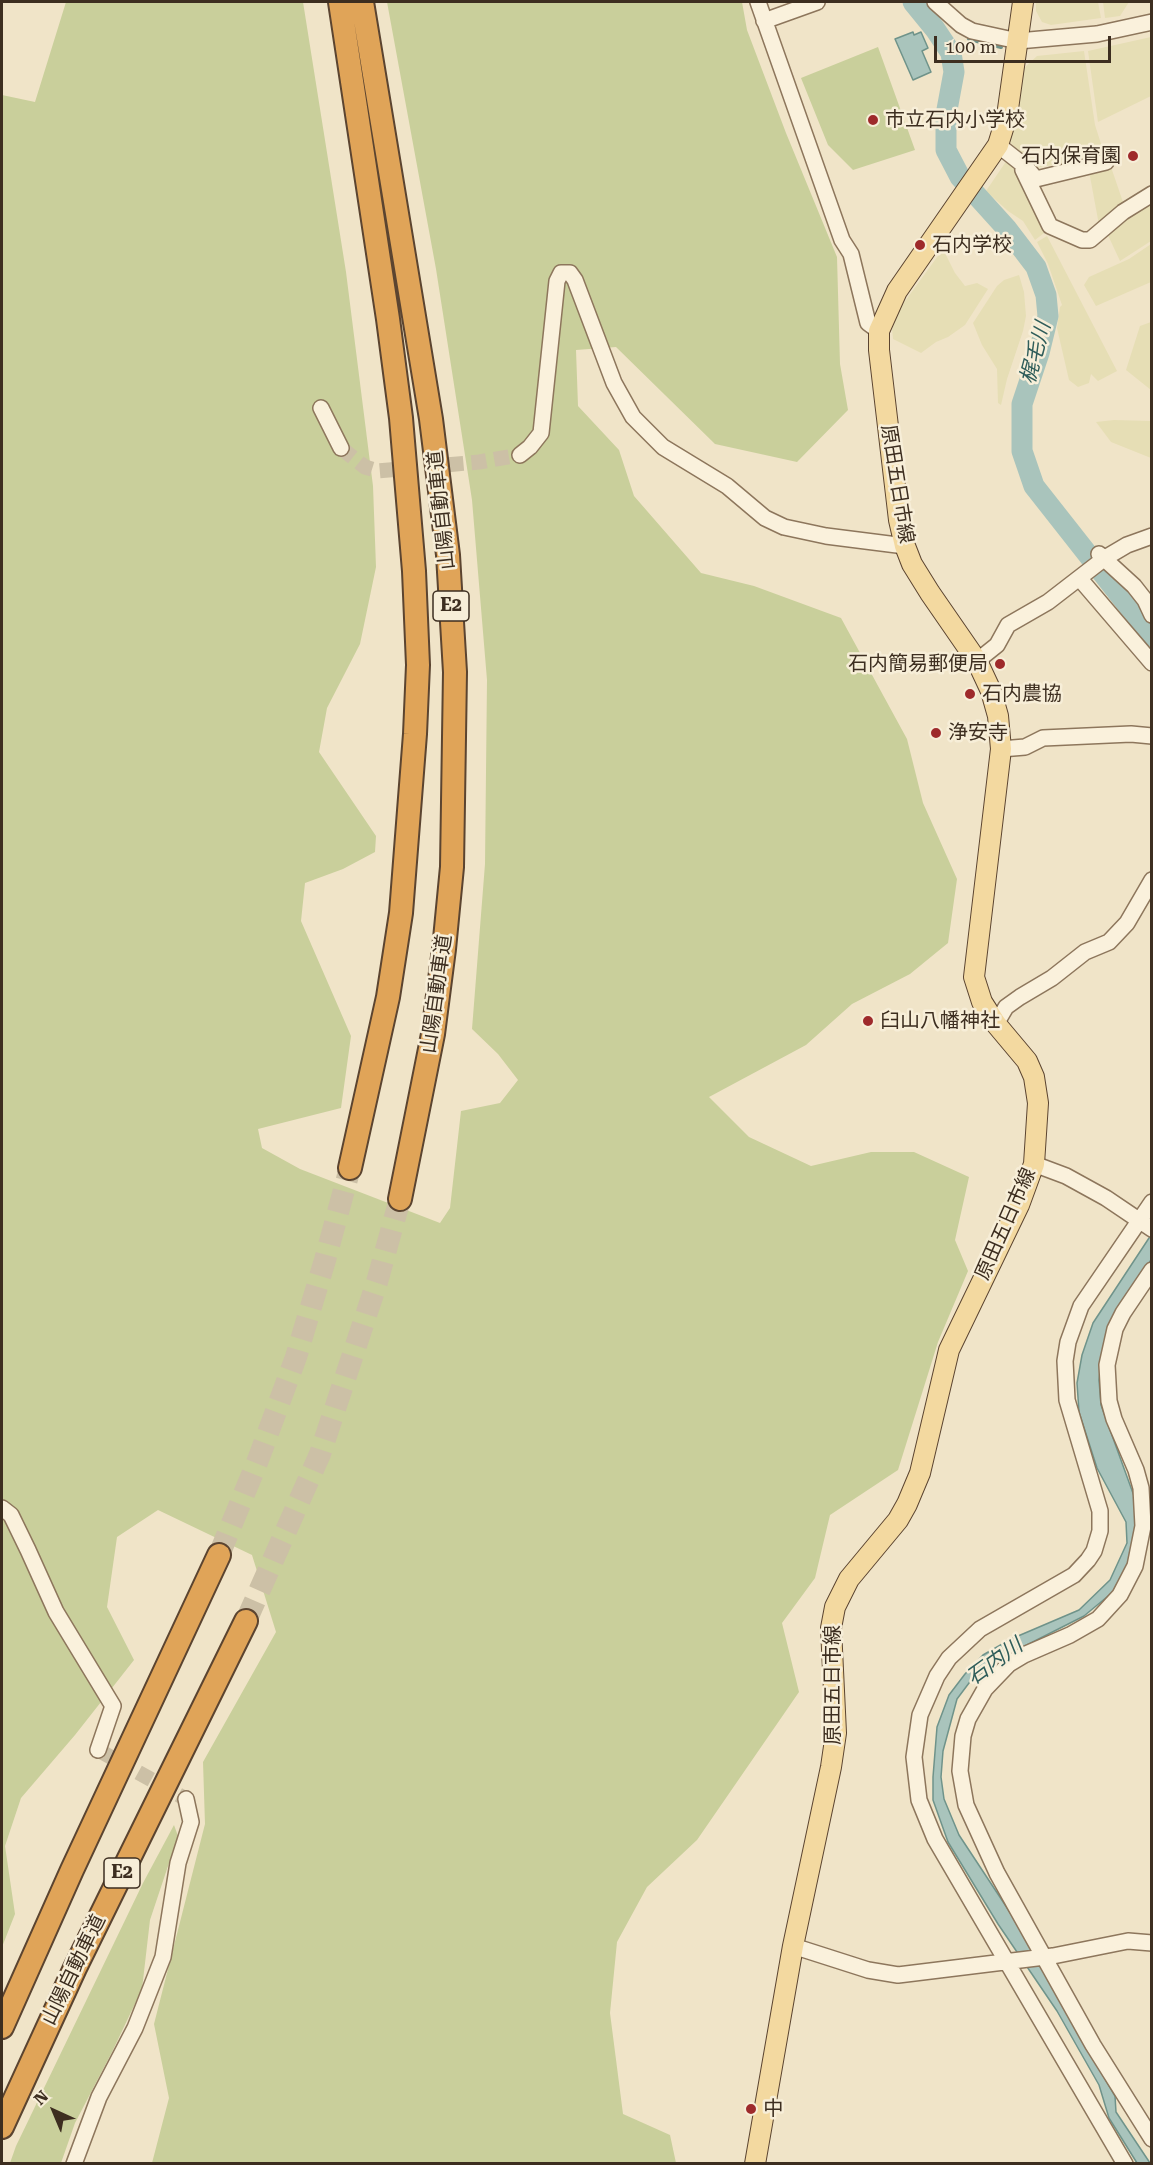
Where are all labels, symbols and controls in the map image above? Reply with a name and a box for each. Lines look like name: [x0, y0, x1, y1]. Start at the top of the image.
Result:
scale bar: [937, 24, 1114, 62]
text: 100 m: [945, 36, 996, 57]
place label: 市立石内小学校: [885, 108, 1025, 132]
marker: 市立石内小学校: [866, 113, 880, 127]
place label: 石内保育園: [1021, 144, 1121, 168]
marker: 石内保育園: [1126, 149, 1140, 163]
place label: 石内学校: [932, 233, 1012, 257]
marker: 石内学校: [913, 238, 927, 252]
water label: 梶毛川: [1016, 319, 1056, 387]
street label: 原田五日市線: [876, 423, 918, 545]
street label: 山陽自動車道: [424, 449, 460, 571]
road number: E2: [433, 591, 469, 621]
place label: 石内簡易郵便局: [848, 652, 988, 676]
marker: 石内簡易郵便局: [993, 657, 1007, 671]
place label: 石内農協: [982, 682, 1062, 706]
marker: 石内農協: [963, 687, 977, 701]
place label: 浄安寺: [948, 721, 1008, 745]
marker: 浄安寺: [929, 726, 943, 740]
street label: 山陽自動車道: [417, 933, 457, 1055]
place label: 臼山八幡神社: [880, 1009, 1000, 1033]
marker: 臼山八幡神社: [861, 1014, 875, 1028]
street label: 原田五日市線: [971, 1164, 1041, 1284]
street label: 原田五日市線: [821, 1625, 845, 1745]
water label: 石内川: [962, 1633, 1028, 1691]
road number: E2: [104, 1858, 140, 1888]
street label: 山陽自動車道: [37, 1911, 111, 2029]
north arrow: [24, 2081, 84, 2141]
text: N: [30, 2087, 52, 2109]
place label: 中: [763, 2097, 783, 2121]
marker: 中: [744, 2102, 758, 2116]

